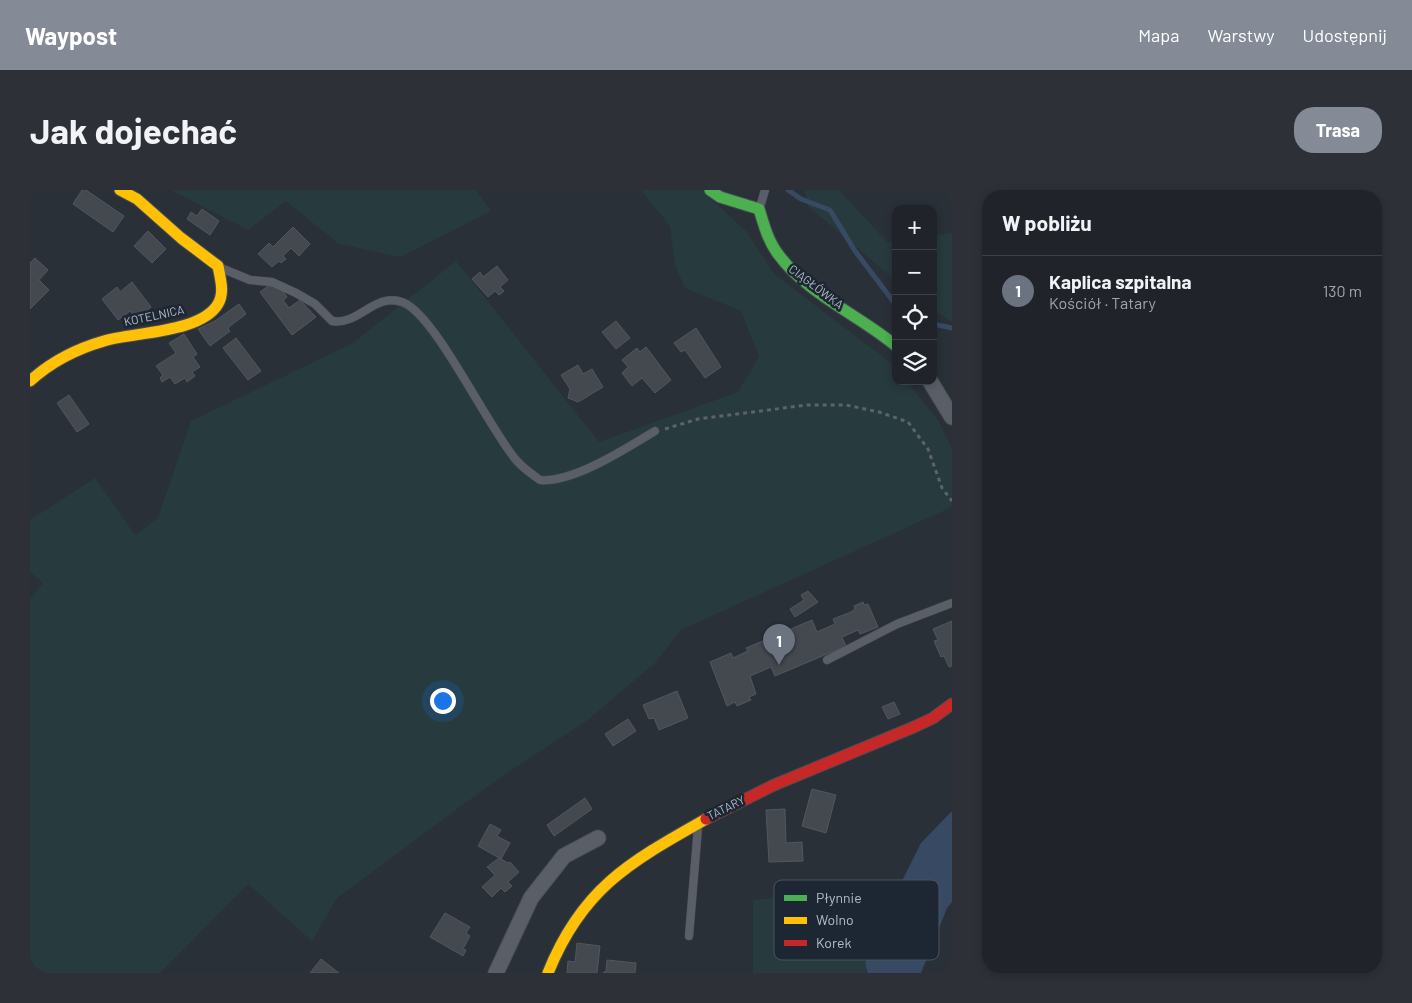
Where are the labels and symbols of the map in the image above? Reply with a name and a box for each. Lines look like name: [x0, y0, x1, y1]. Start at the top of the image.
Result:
street label: CIĄGŁÓWKA: [787, 261, 847, 311]
street label: KOTELNICA: [122, 302, 185, 328]
pin: 1: [763, 624, 795, 665]
your location: [430, 688, 456, 714]
street label: TATARY: [704, 792, 747, 822]
legend: [774, 880, 939, 960]
text: Płynnie: [816, 889, 862, 906]
text: Wolno: [816, 911, 854, 928]
text: Korek: [816, 934, 851, 951]

